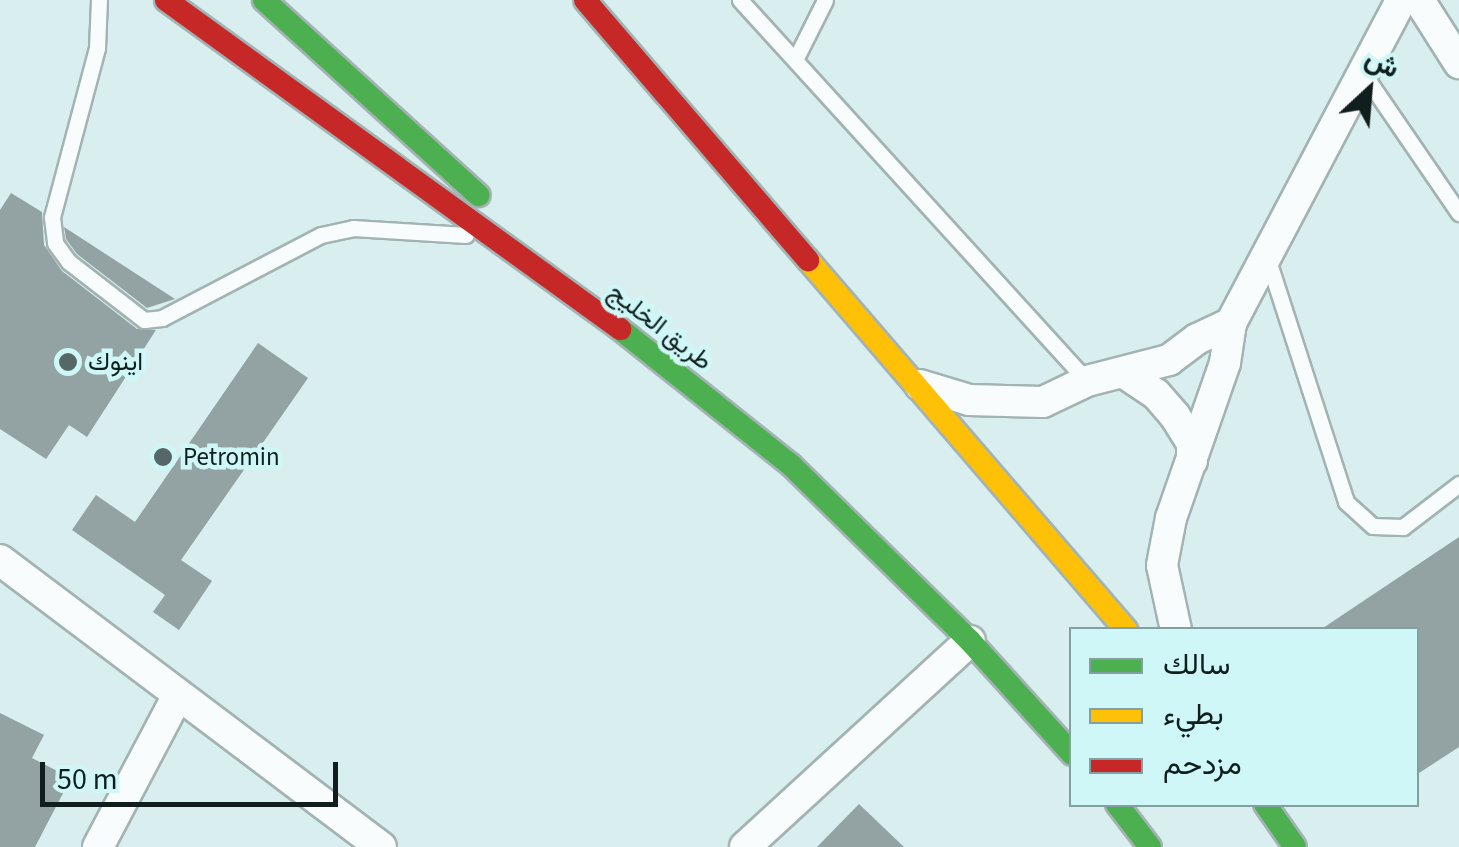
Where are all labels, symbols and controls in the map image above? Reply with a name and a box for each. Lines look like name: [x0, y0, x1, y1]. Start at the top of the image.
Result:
text: ش: [1358, 38, 1406, 88]
north arrow: [1319, 40, 1419, 140]
street label: طريق الخليج: [602, 277, 718, 377]
place label: اينوك: [88, 347, 143, 377]
marker: اينوك: [57, 351, 79, 373]
place label: Petromin: [183, 442, 280, 472]
marker: Petromin: [152, 446, 174, 468]
legend: [1069, 627, 1419, 807]
text: سالك: [1163, 643, 1230, 686]
text: بطيء: [1163, 693, 1224, 736]
scale bar: [45, 742, 342, 804]
text: مزدحم: [1163, 743, 1242, 786]
text: 50 m: [57, 758, 118, 801]

